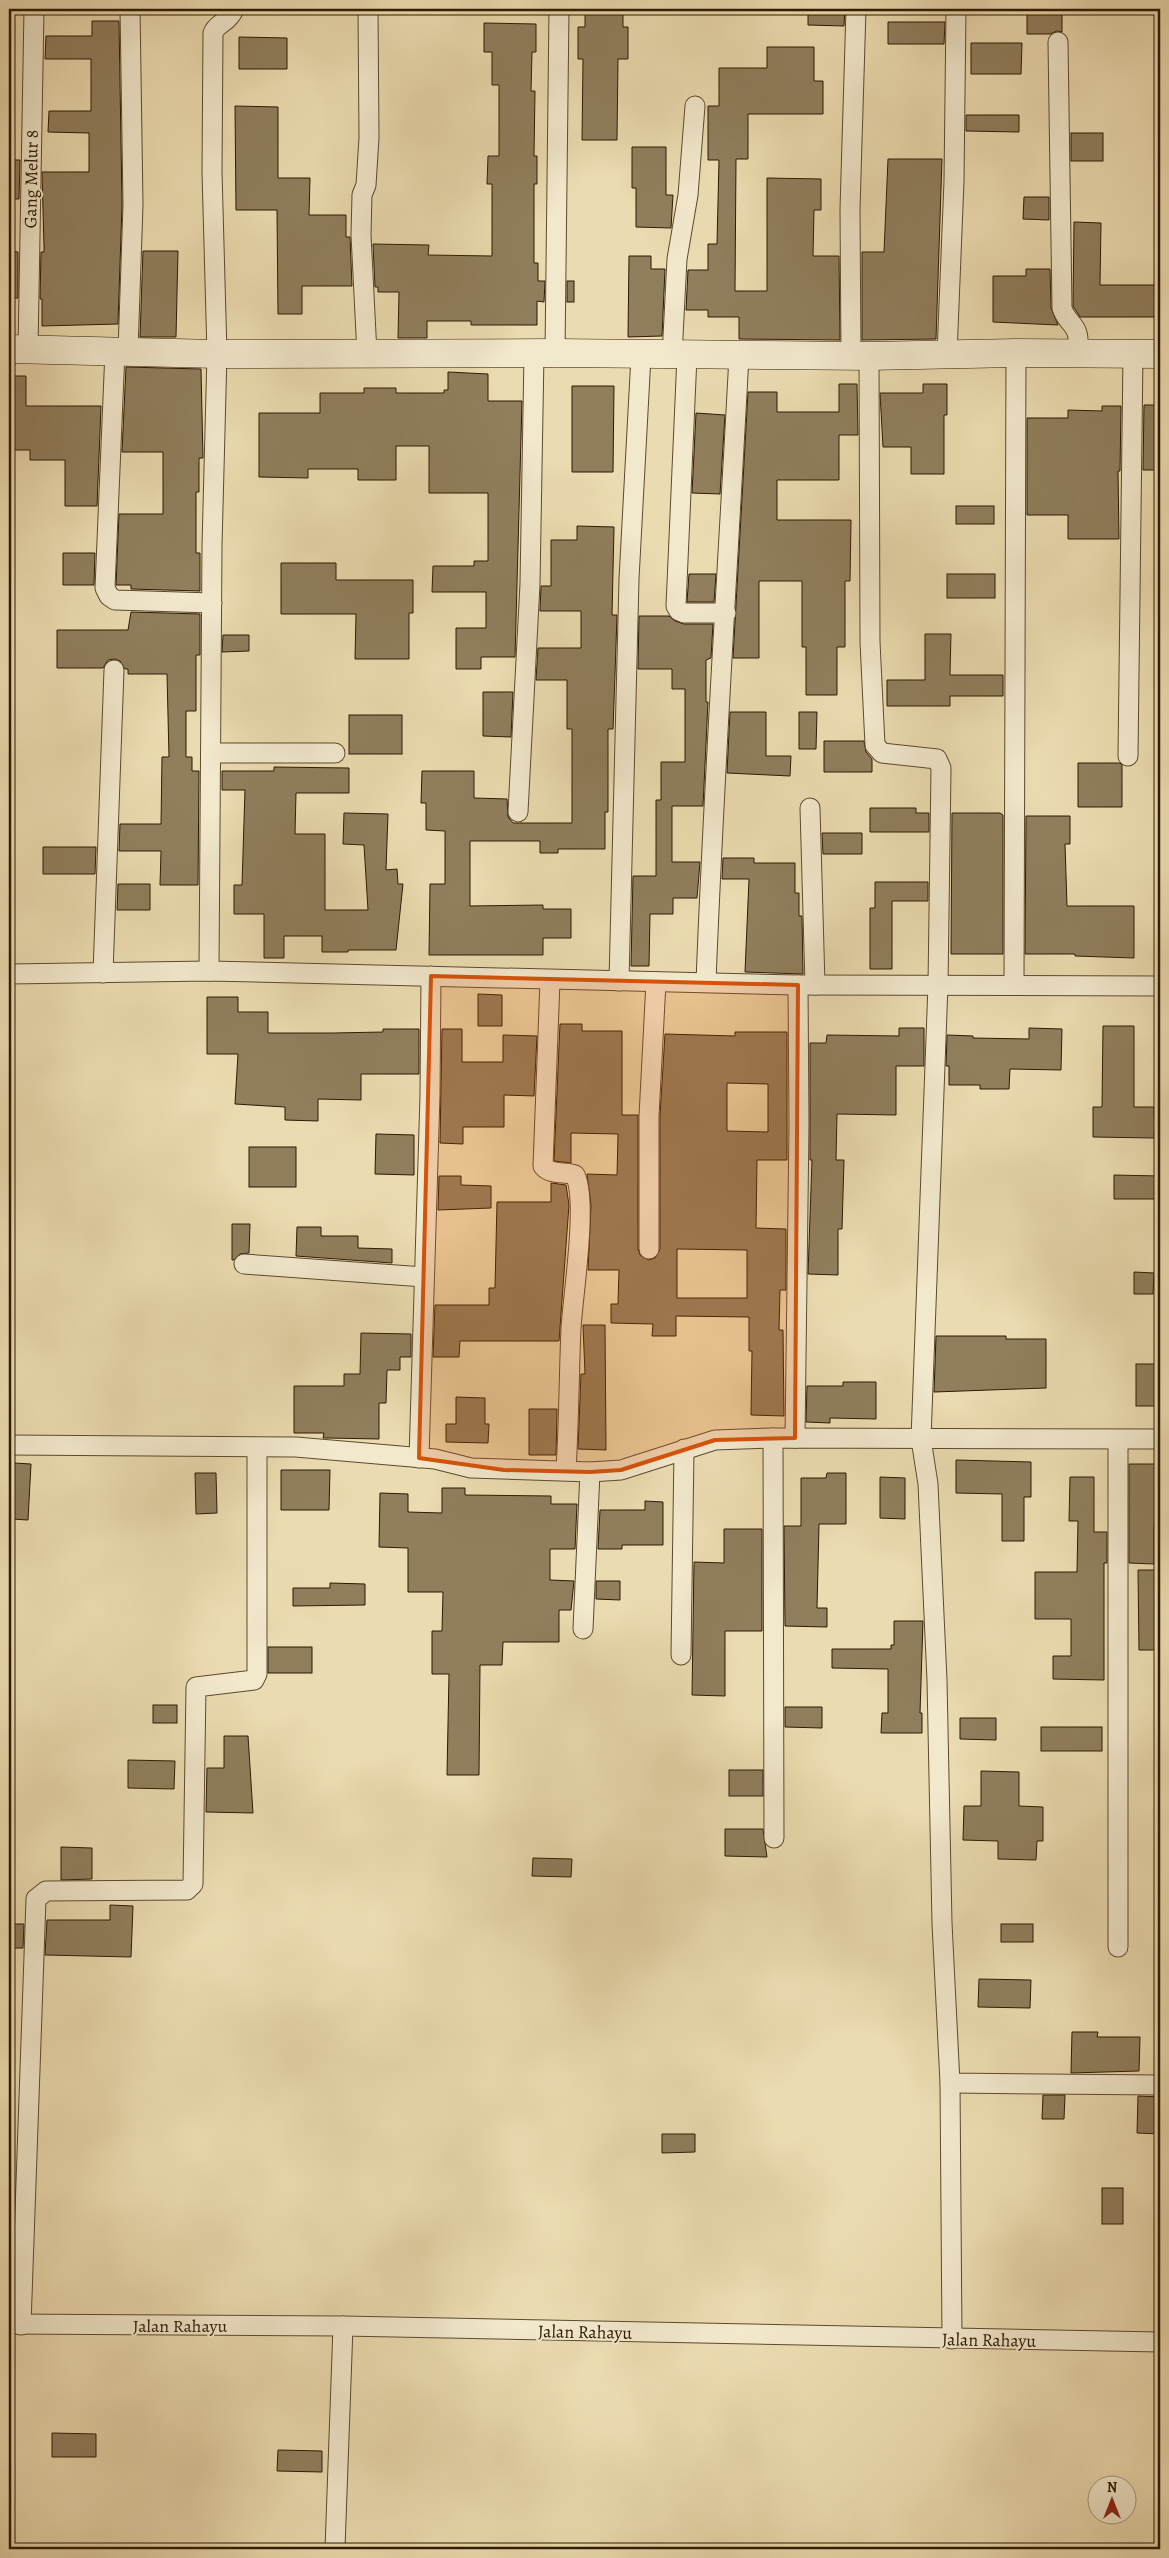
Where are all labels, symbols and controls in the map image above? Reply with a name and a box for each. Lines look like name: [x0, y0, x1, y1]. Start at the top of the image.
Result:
street label: Gang Melur 8: [18, 129, 44, 229]
street label: Jalan Rahayu: [133, 2314, 227, 2338]
street label: Jalan Rahayu: [538, 2319, 633, 2345]
street label: Jalan Rahayu: [942, 2327, 1037, 2353]
north arrow: [1086, 2476, 1136, 2526]
text: N: [1107, 2478, 1117, 2497]

